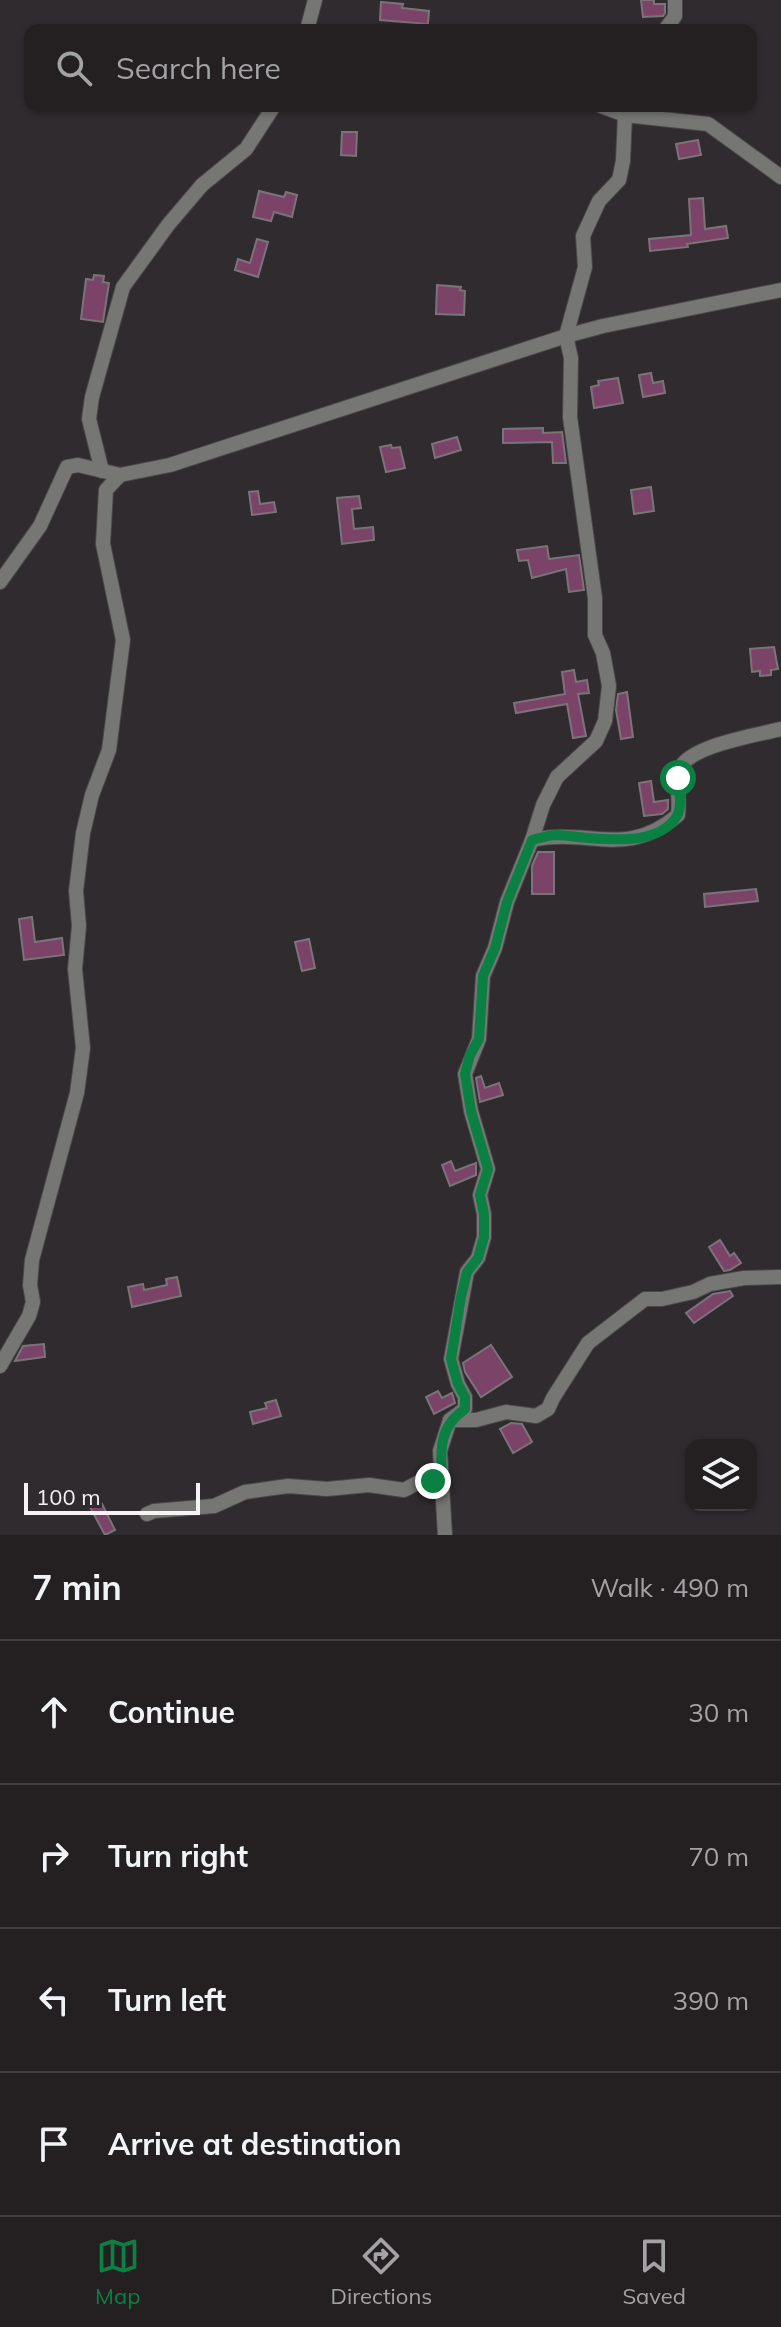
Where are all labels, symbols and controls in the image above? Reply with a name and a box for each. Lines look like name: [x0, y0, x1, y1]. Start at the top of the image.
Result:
search box: [24, 24, 757, 112]
icon: search: [52, 46, 96, 90]
text: Search here: [116, 49, 281, 87]
route start: [660, 760, 696, 796]
map controls: [685, 1439, 757, 1511]
button: layers: [685, 1439, 757, 1511]
route end: [415, 1463, 451, 1499]
scale bar: [24, 1479, 200, 1515]
text: 100 m: [36, 1483, 101, 1511]
text: 7 min: [32, 1566, 122, 1609]
text: Walk · 490 m: [590, 1571, 749, 1604]
icon: ahead: [32, 1690, 76, 1734]
text: Continue: [108, 1693, 235, 1731]
text: 30 m: [688, 1696, 749, 1729]
icon: right: [32, 1834, 76, 1878]
text: Turn right: [108, 1837, 248, 1875]
text: 70 m: [688, 1840, 749, 1873]
icon: left: [32, 1978, 76, 2022]
text: Turn left: [108, 1981, 226, 2019]
text: 390 m: [673, 1984, 749, 2017]
icon: arrive: [32, 2122, 76, 2166]
text: Arrive at destination: [108, 2125, 402, 2163]
tab: Map: [95, 2234, 140, 2310]
tab: Directions: [331, 2234, 432, 2310]
tab: Saved: [622, 2234, 686, 2310]

